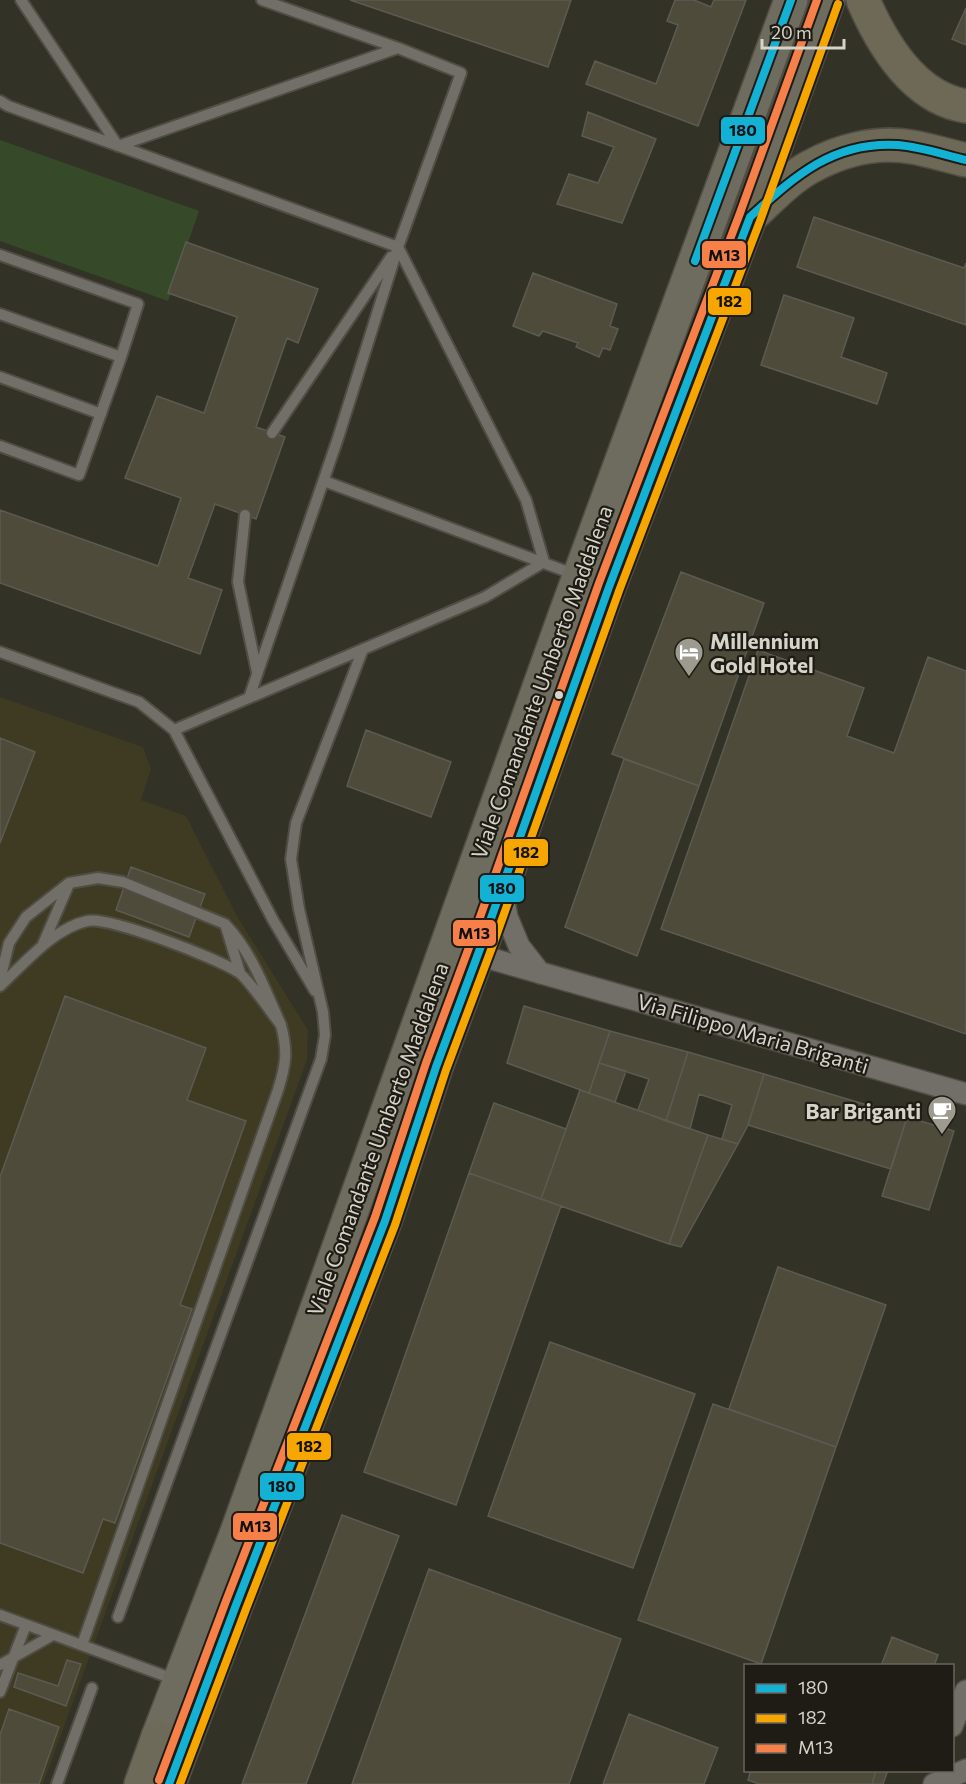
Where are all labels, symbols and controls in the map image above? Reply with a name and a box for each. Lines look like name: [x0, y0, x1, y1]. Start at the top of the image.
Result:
scale bar: [762, 12, 844, 50]
text: 20 m: [771, 21, 812, 43]
line badge: 180: [720, 116, 766, 145]
text: 180: [729, 120, 757, 139]
line badge: M13: [701, 240, 747, 269]
text: M13: [708, 245, 740, 264]
line badge: 182: [707, 287, 752, 316]
text: 182: [716, 291, 742, 310]
street label: Viale Comandante Umberto Maddalena: [465, 502, 617, 862]
place label: Millennium Gold Hotel: [710, 628, 819, 677]
hotel icon: Millennium Gold Hotel: [673, 636, 705, 678]
unlabelled marker: [553, 689, 565, 701]
line badge: 182: [503, 838, 549, 867]
text: 182: [513, 842, 539, 861]
line badge: 180: [479, 874, 525, 903]
text: 180: [488, 878, 516, 897]
line badge: M13: [452, 919, 497, 947]
text: M13: [458, 923, 490, 942]
street label: Viale Comandante Umberto Maddalena: [301, 959, 453, 1319]
street label: Via Filippo Maria Briganti: [634, 988, 872, 1078]
cafe icon: Bar Briganti: [926, 1094, 958, 1136]
place label: Bar Briganti: [806, 1098, 921, 1123]
line badge: 182: [286, 1432, 332, 1461]
text: 182: [296, 1436, 322, 1455]
line badge: 180: [259, 1472, 305, 1501]
text: 180: [268, 1476, 296, 1495]
line badge: M13: [232, 1512, 278, 1541]
text: M13: [239, 1516, 271, 1535]
legend: [744, 1664, 954, 1772]
text: 180: [798, 1676, 828, 1698]
text: 182: [798, 1706, 827, 1728]
text: M13: [798, 1736, 833, 1758]

